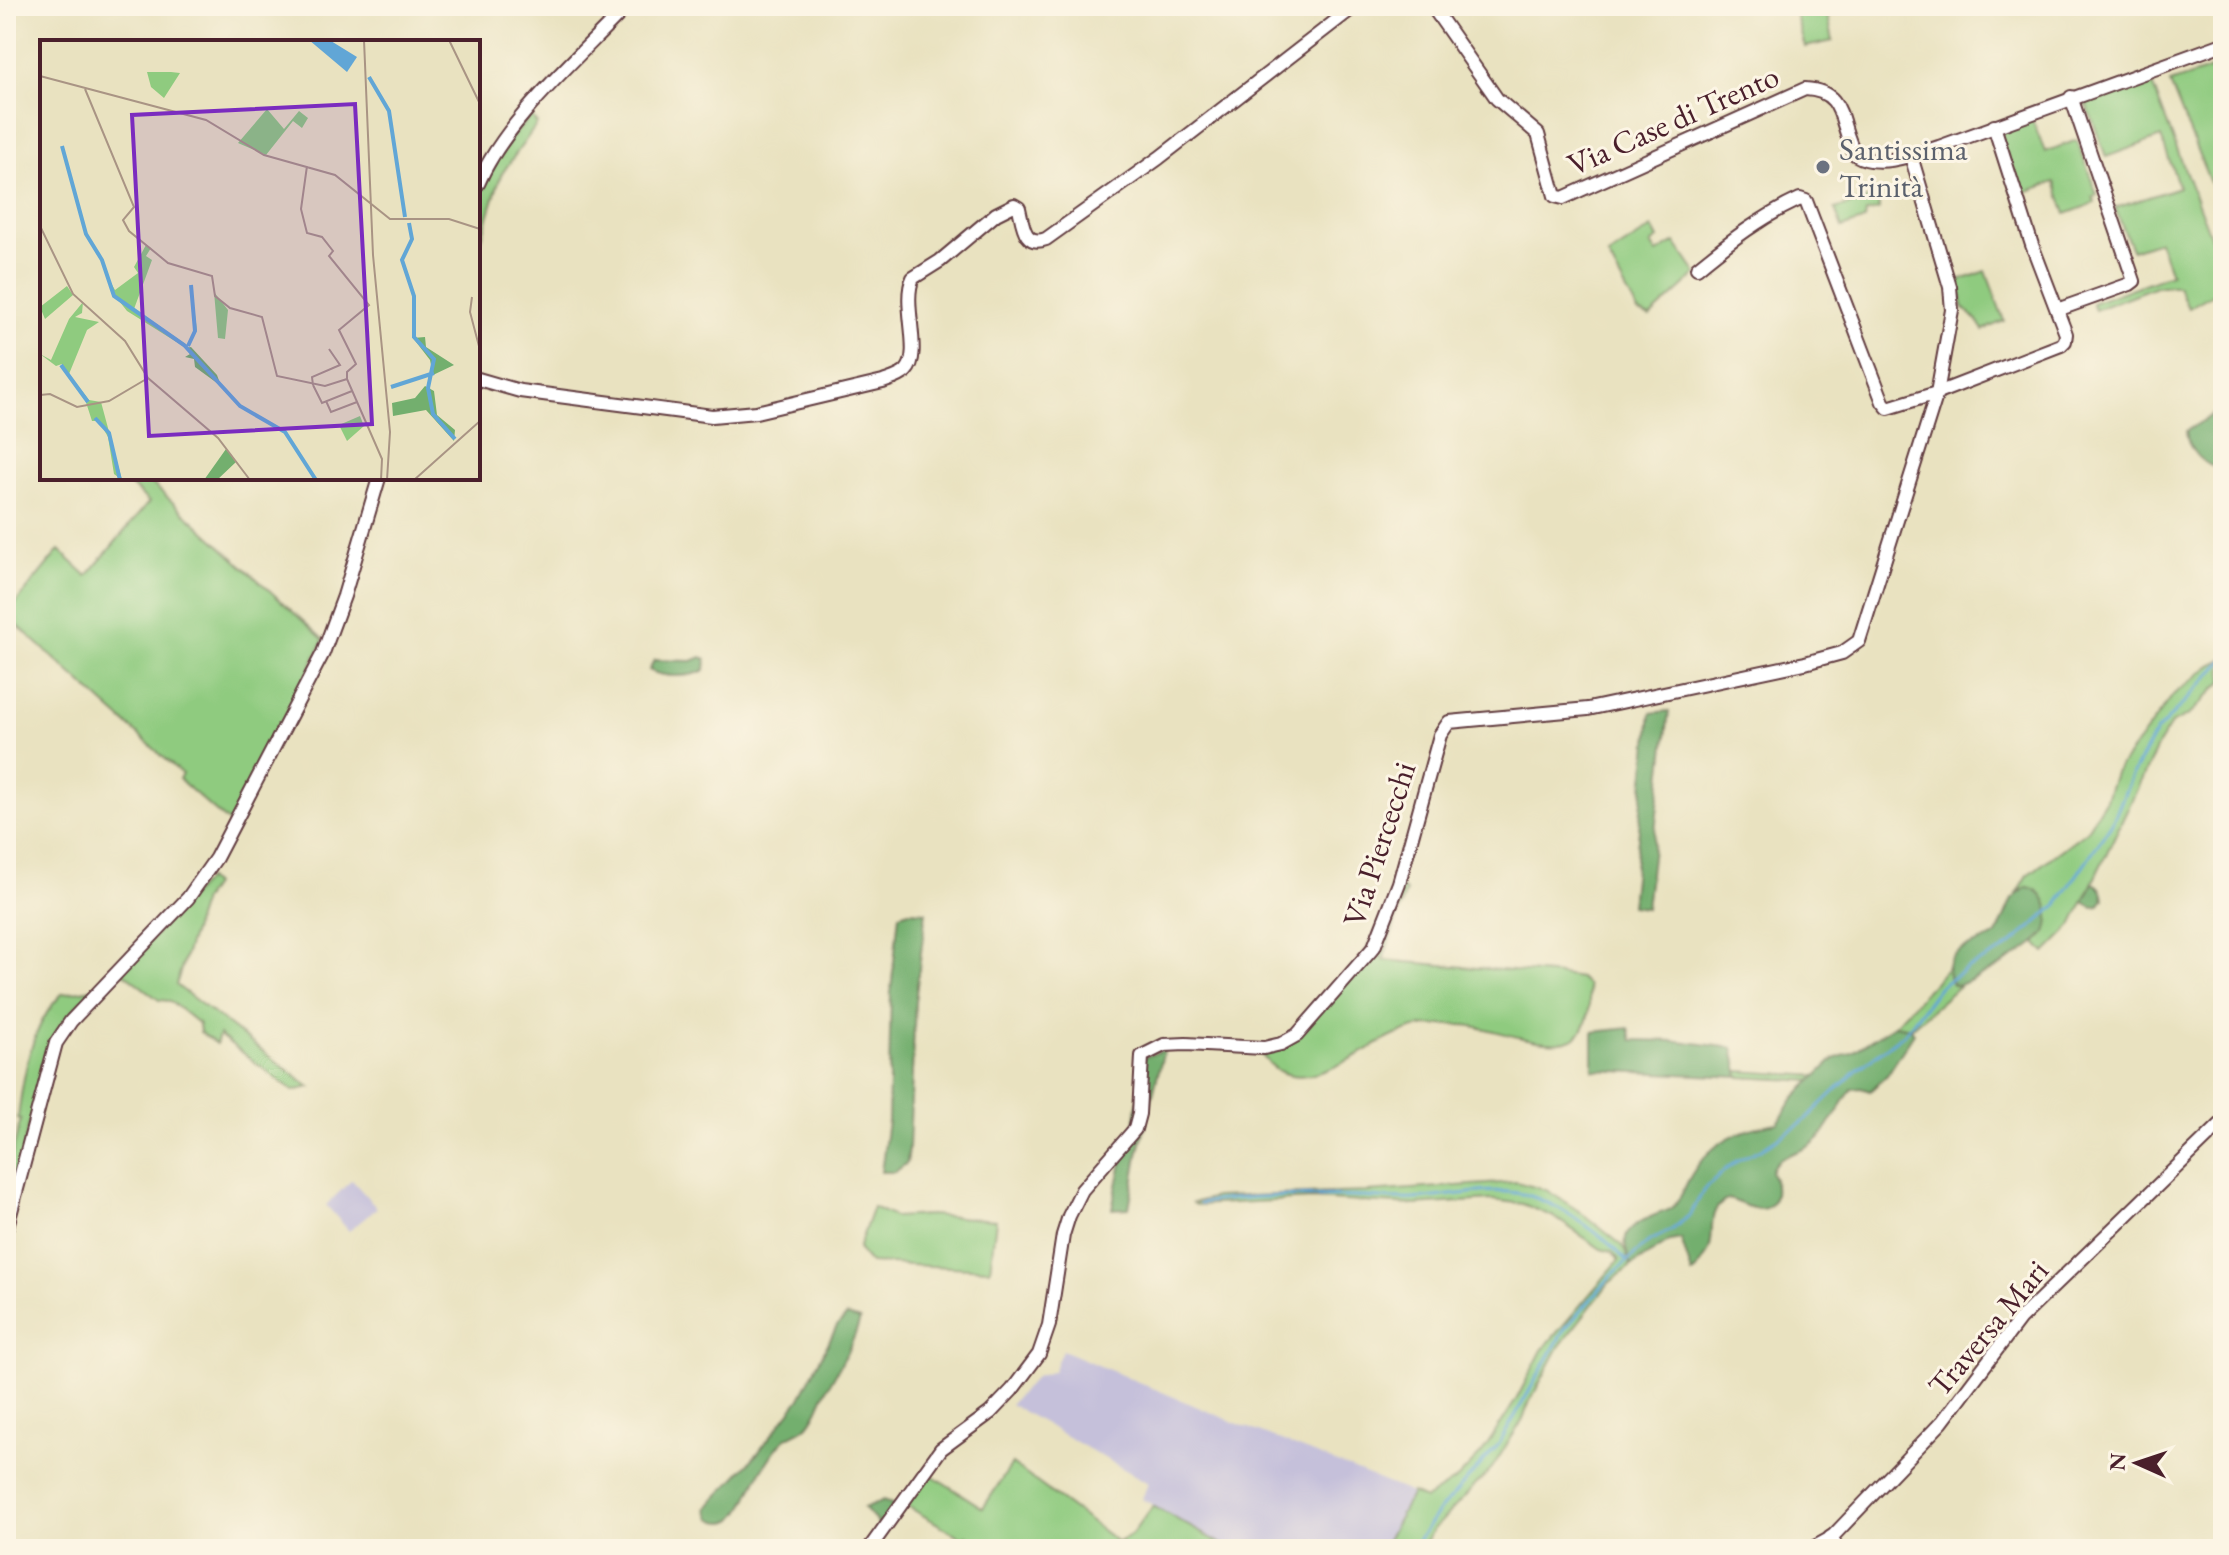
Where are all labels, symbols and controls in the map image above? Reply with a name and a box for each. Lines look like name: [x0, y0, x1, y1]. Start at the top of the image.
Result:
inset map: [40, 40, 480, 480]
street label: Via Case di Trento: [1561, 55, 1785, 185]
place label: Santissima Trinità: [1839, 128, 1968, 207]
marker: Santissima Trinità: [1814, 158, 1832, 176]
street label: Via Piercecchi: [1333, 756, 1425, 932]
street label: Traversa Mari: [1918, 1251, 2058, 1405]
north arrow: [2097, 1423, 2177, 1503]
text: N: [2103, 1452, 2132, 1472]

